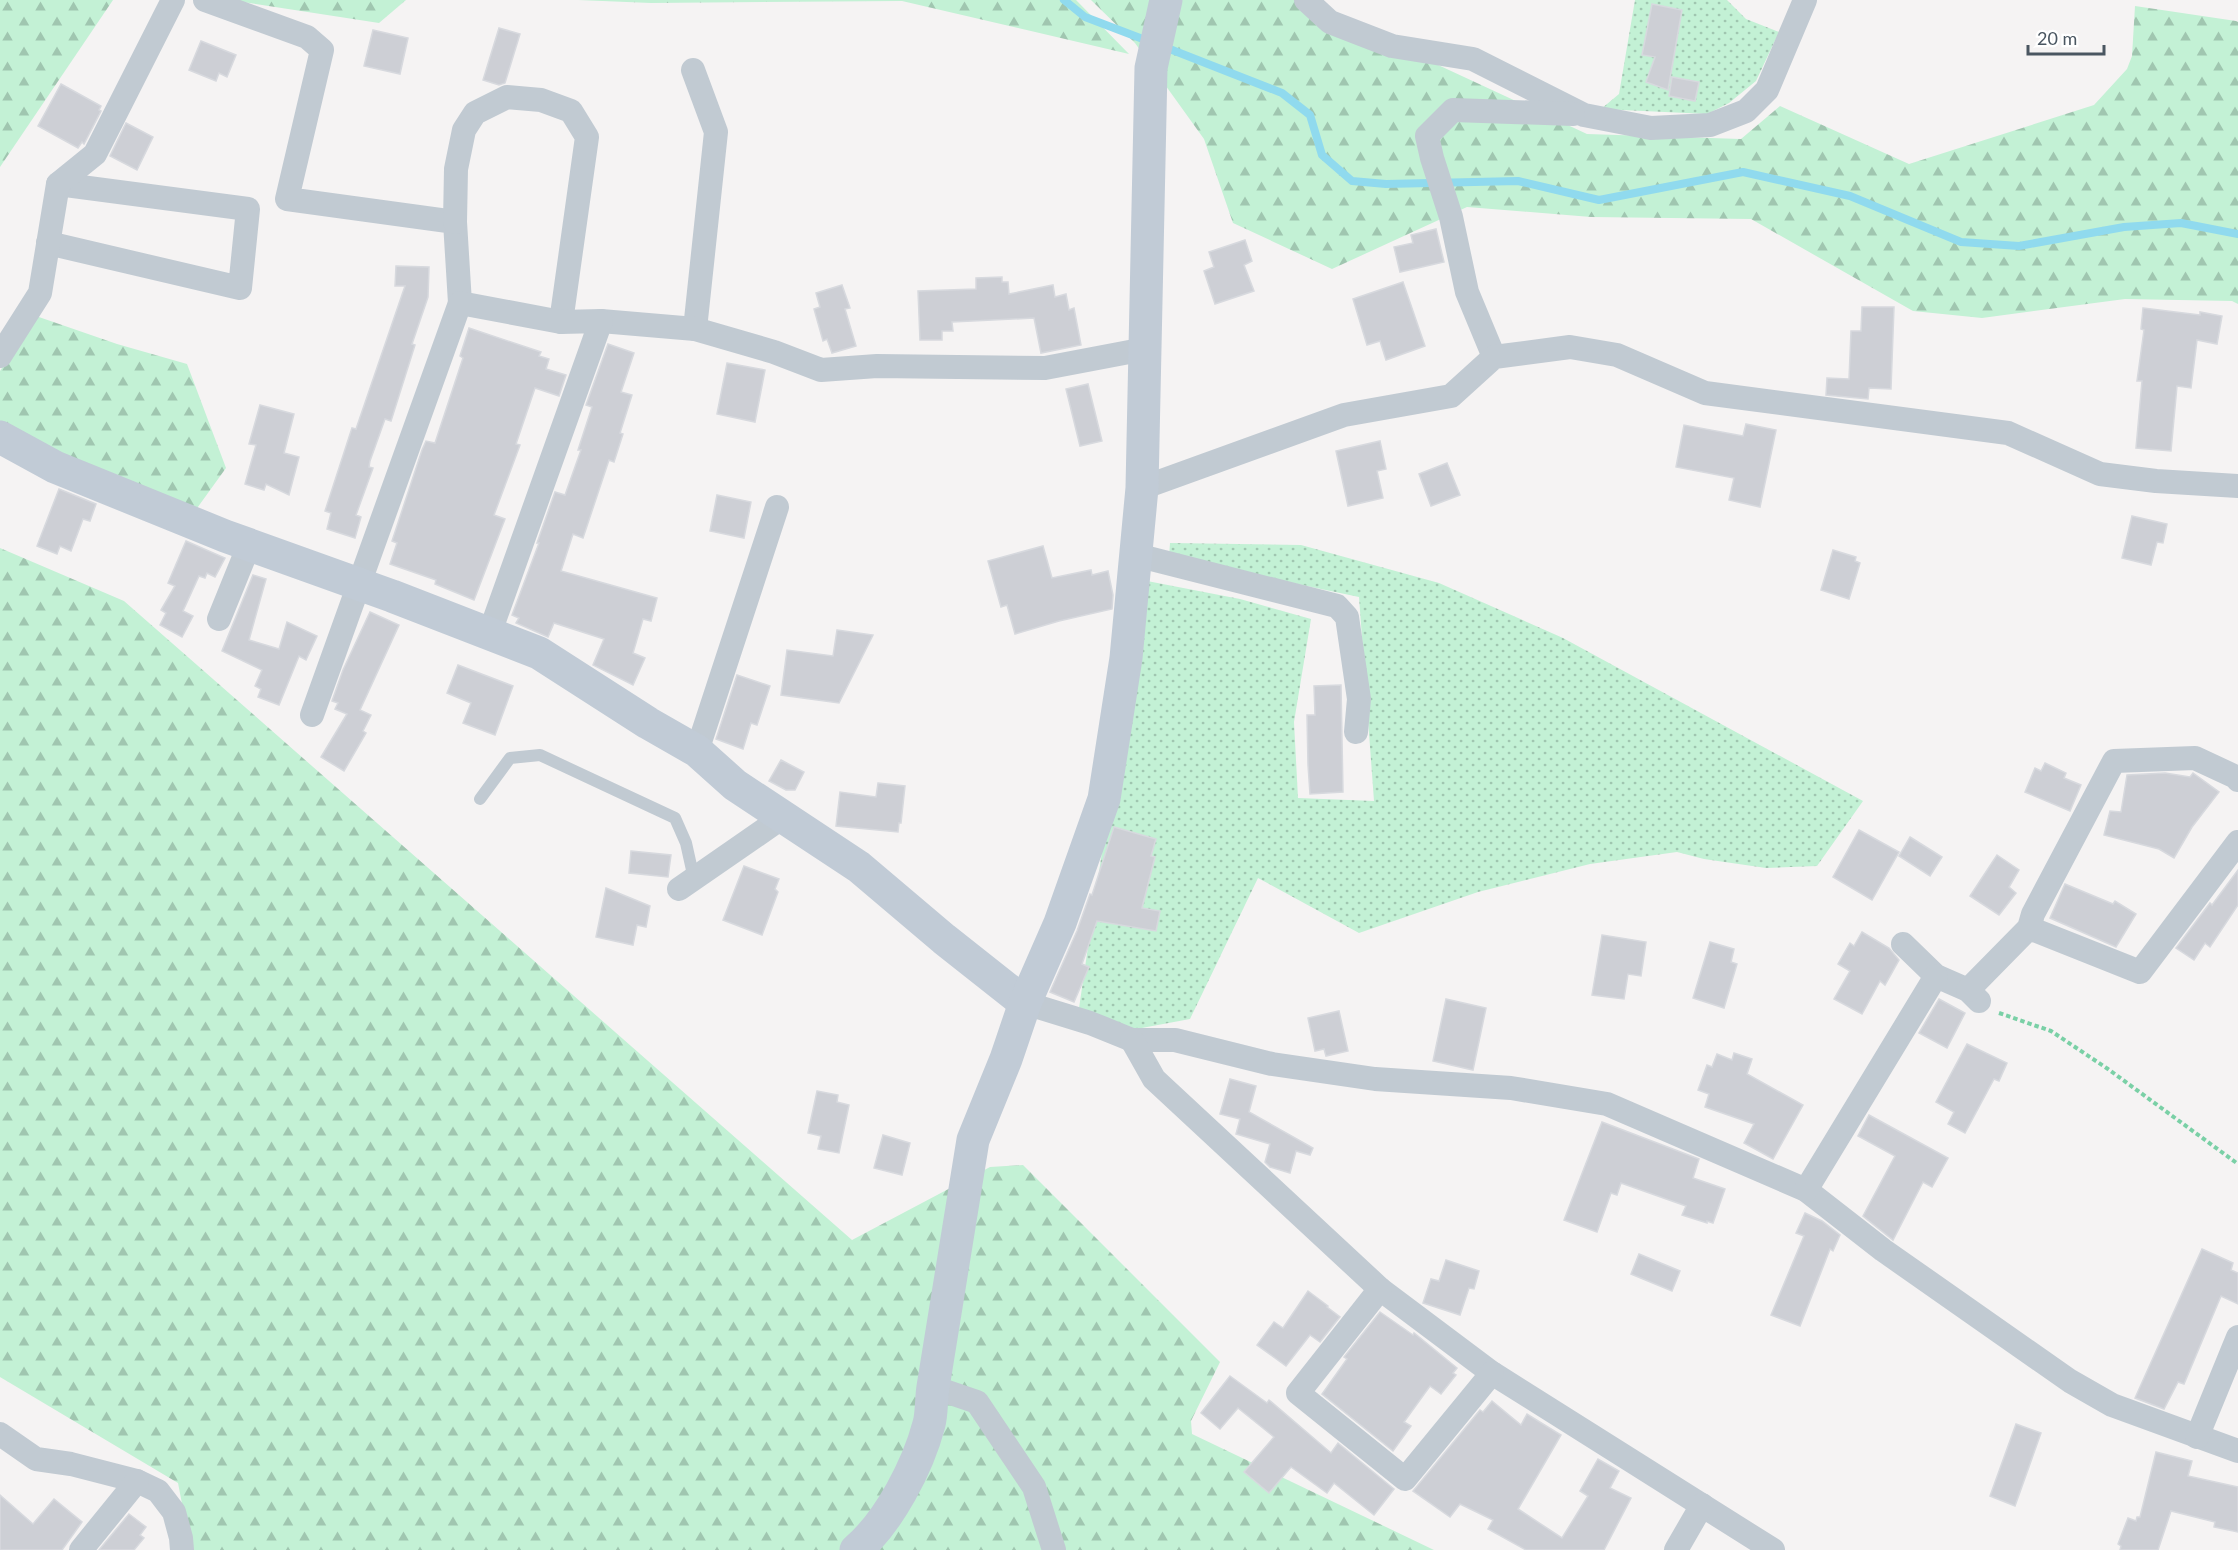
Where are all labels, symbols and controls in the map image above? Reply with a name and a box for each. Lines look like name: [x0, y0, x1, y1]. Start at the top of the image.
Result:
scale bar: [2028, 18, 2104, 56]
text: 20 m: [2037, 27, 2077, 49]

